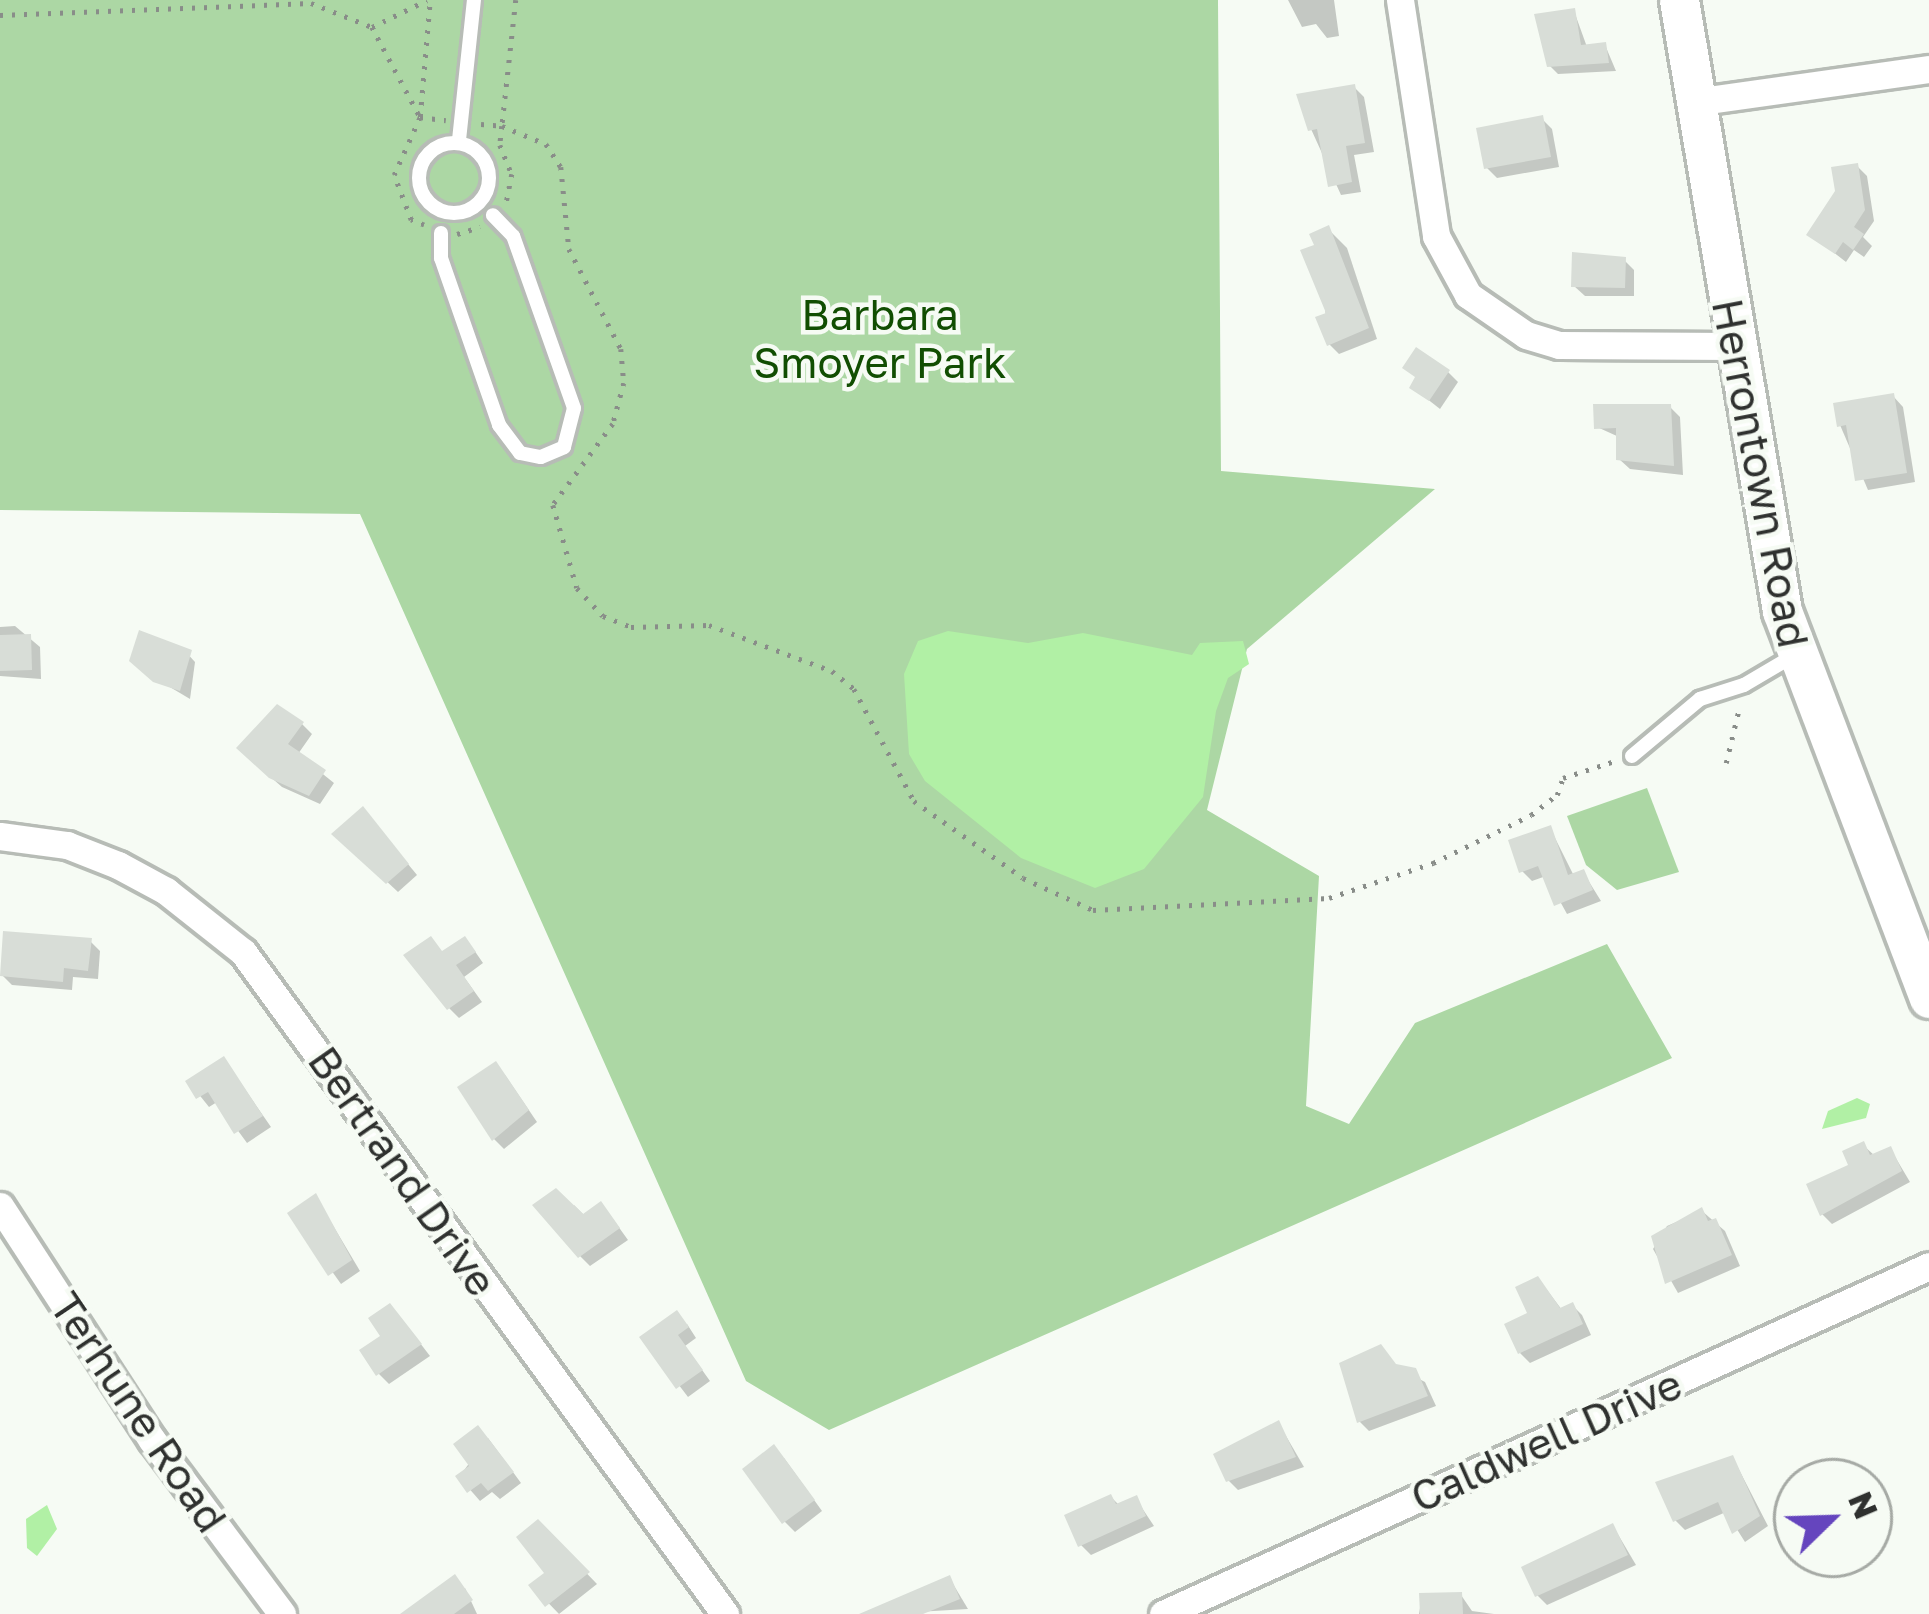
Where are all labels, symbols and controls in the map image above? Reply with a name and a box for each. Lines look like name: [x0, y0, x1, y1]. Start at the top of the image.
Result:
park label: Barbara Smoyer Park: [753, 289, 1007, 388]
street label: Herrontown Road: [1702, 294, 1820, 652]
street label: Bertrand Drive: [298, 1037, 508, 1305]
street label: Terhune Road: [40, 1283, 238, 1541]
street label: Caldwell Drive: [1403, 1358, 1689, 1522]
north arrow: [1773, 1458, 1893, 1578]
text: N: [1841, 1486, 1887, 1524]

